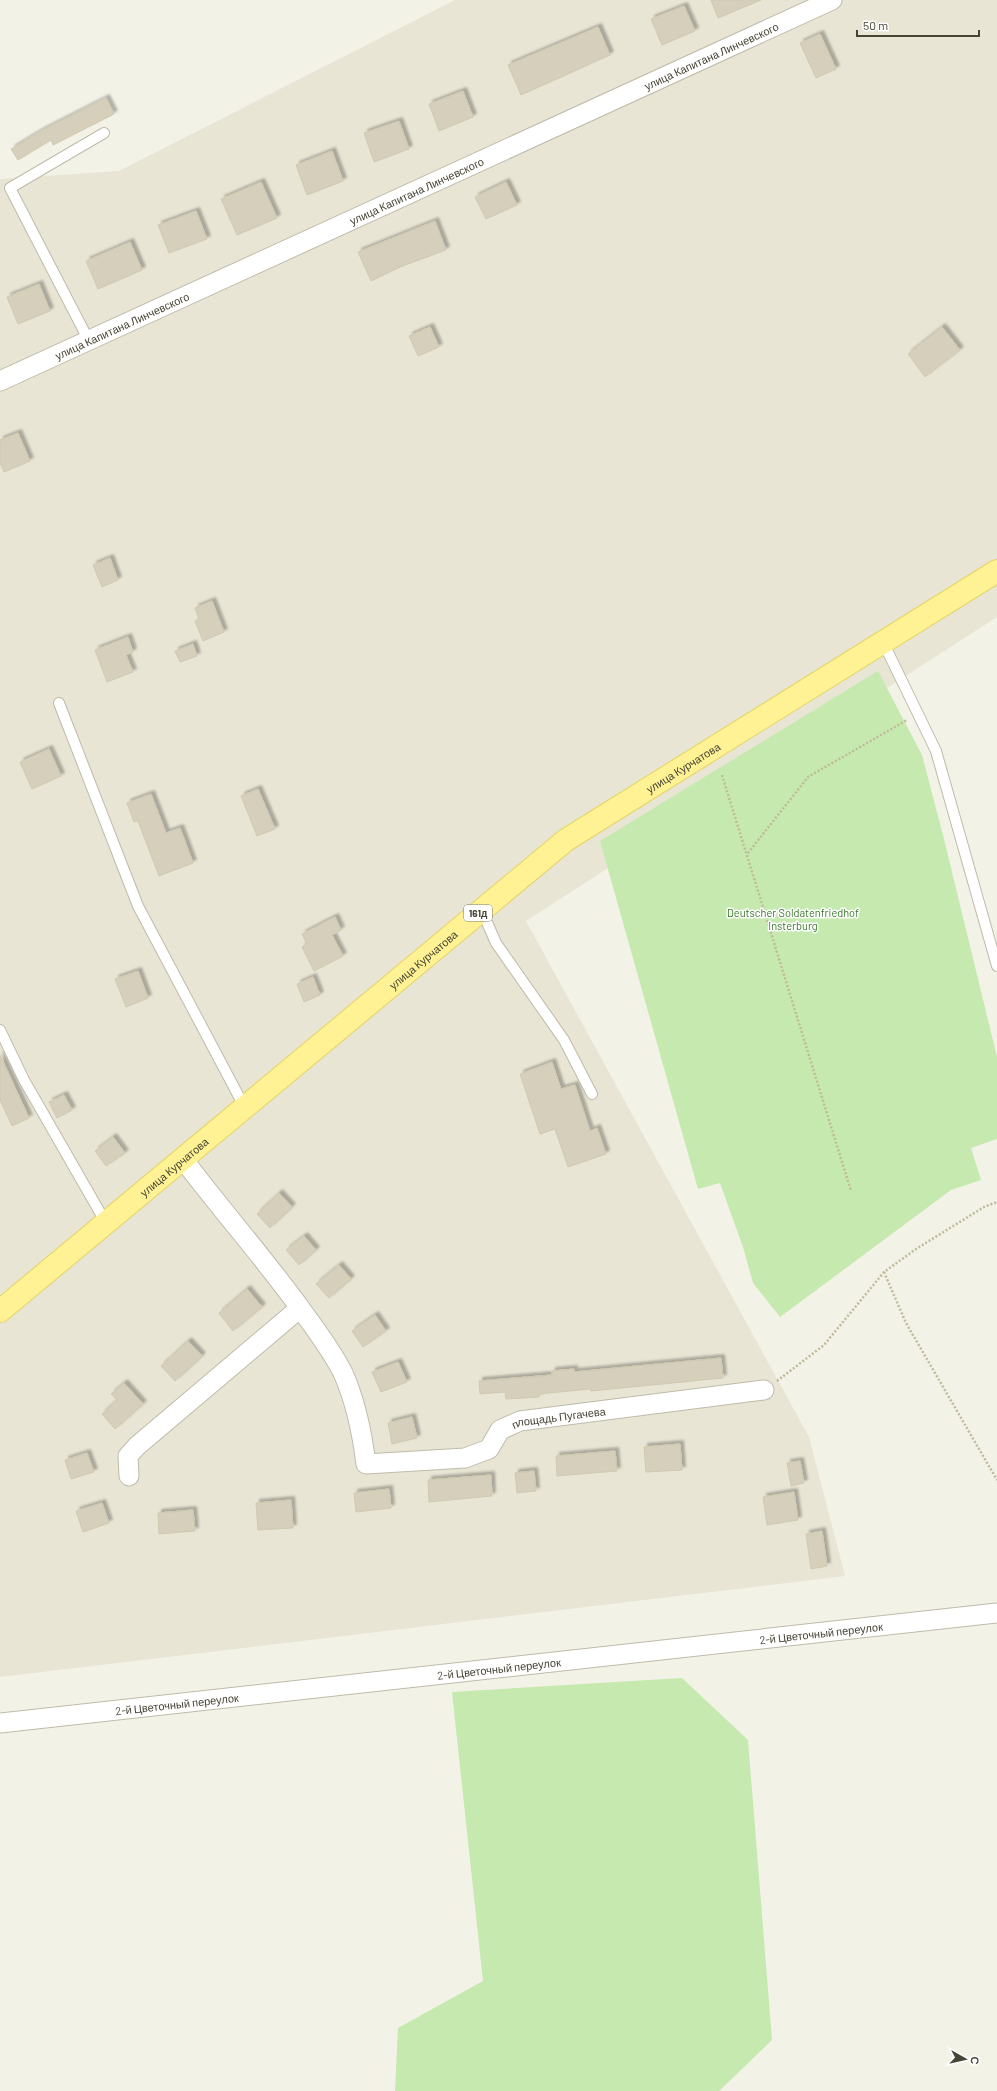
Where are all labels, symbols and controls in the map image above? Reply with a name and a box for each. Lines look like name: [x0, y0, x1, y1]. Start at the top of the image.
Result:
scale bar: [857, 12, 979, 38]
text: 50 m: [863, 18, 888, 32]
street label: улица Капитана Линчевского: [642, 19, 780, 92]
street label: улица Капитана Линчевского: [347, 154, 486, 227]
street label: улица Капитана Линчевского: [53, 289, 191, 362]
street label: улица Курчатова: [643, 739, 723, 795]
road number: 161д: [464, 905, 492, 921]
park label: Deutscher Soldatenfriedhof Insterburg: [727, 906, 859, 932]
street label: улица Курчатова: [386, 927, 460, 991]
street label: улица Курчатова: [137, 1134, 211, 1199]
street label: площадь Пугачева: [509, 1404, 607, 1431]
street label: 2-й Цветочный переулок: [759, 1619, 884, 1646]
street label: 2-й Цветочный переулок: [437, 1655, 562, 1681]
street label: 2-й Цветочный переулок: [115, 1690, 240, 1717]
north arrow: [945, 2039, 985, 2079]
text: С: [968, 2056, 982, 2065]

